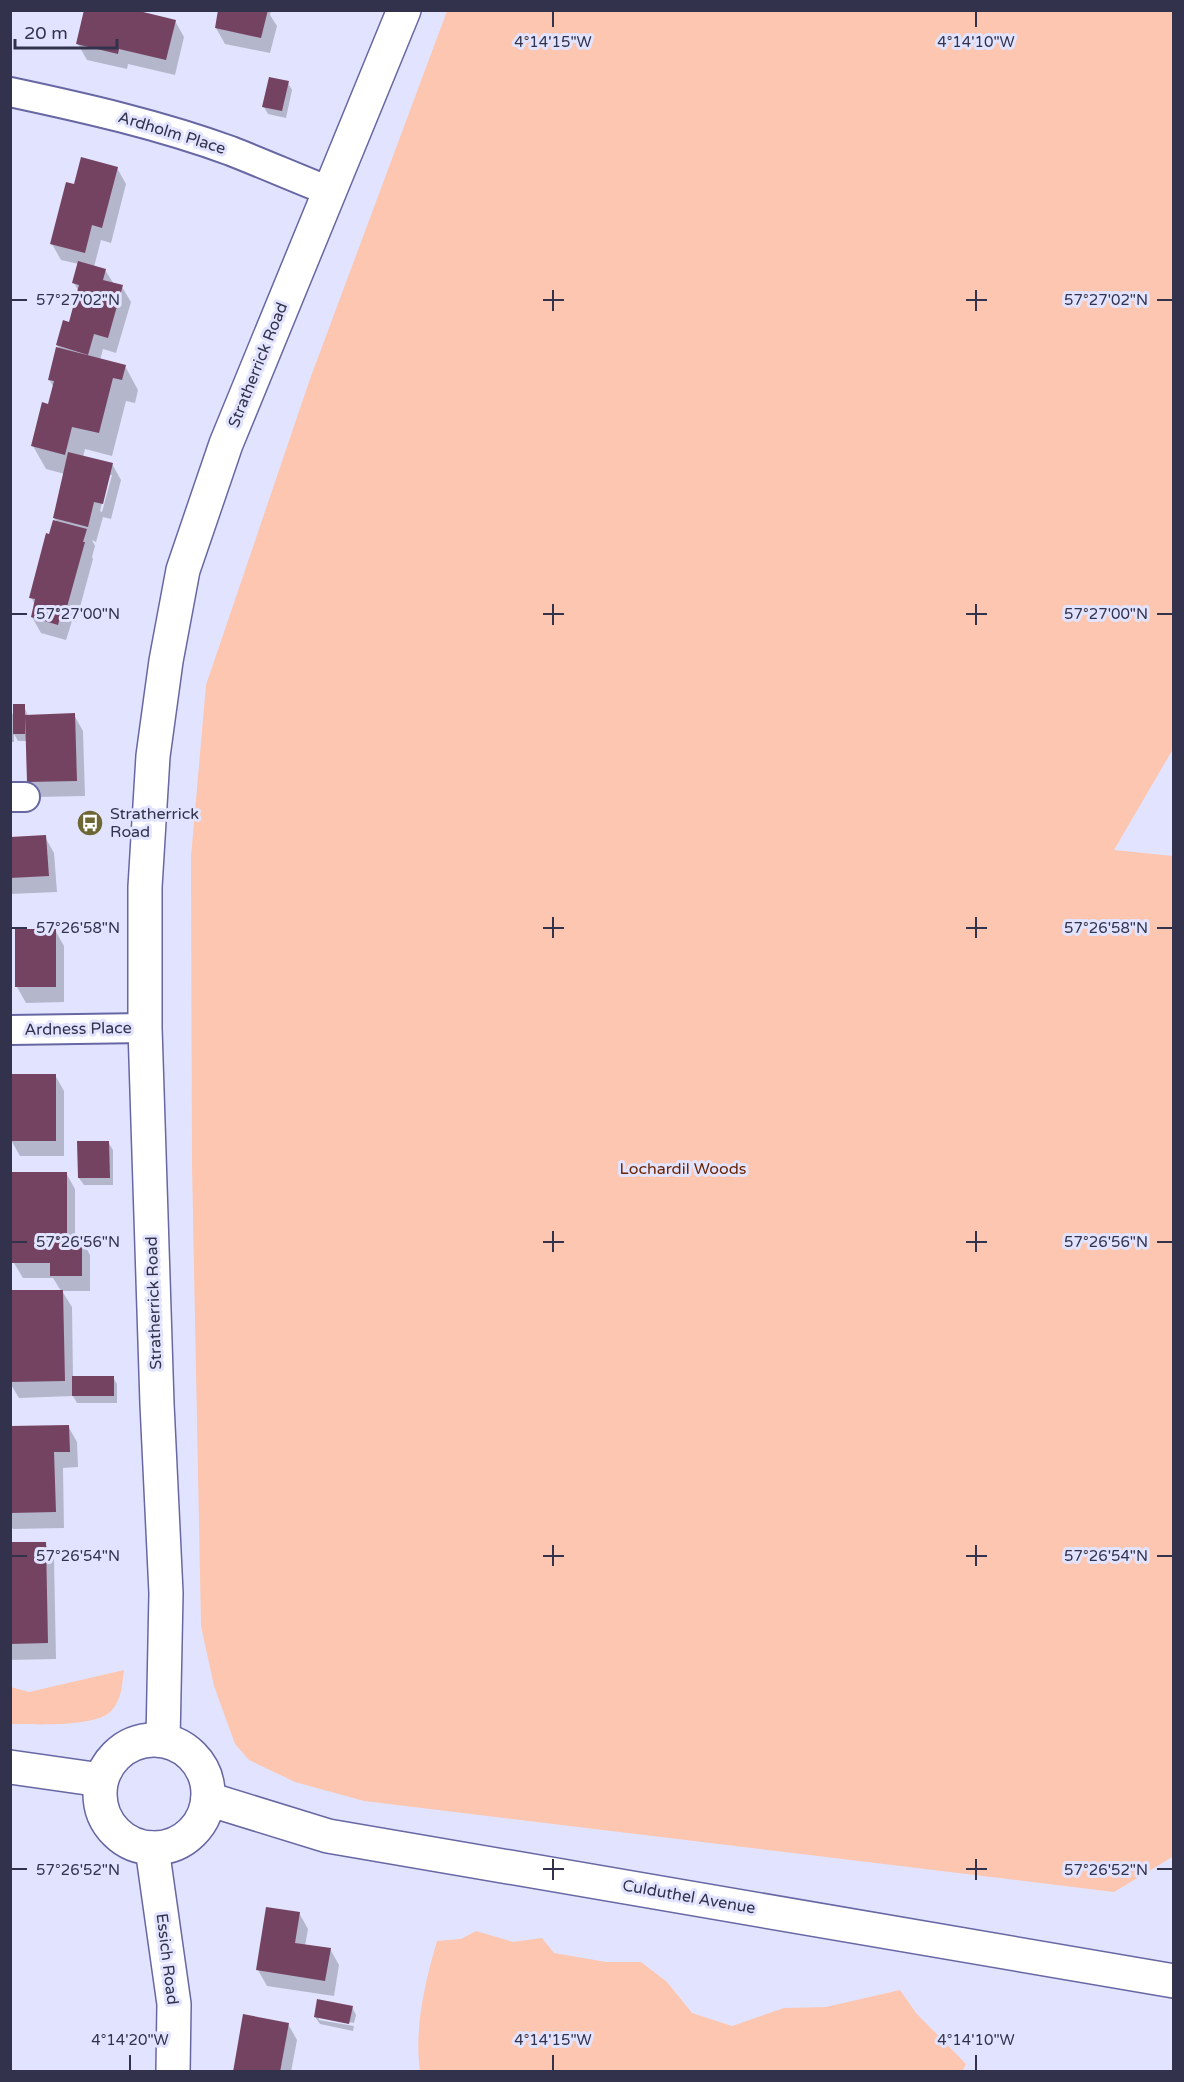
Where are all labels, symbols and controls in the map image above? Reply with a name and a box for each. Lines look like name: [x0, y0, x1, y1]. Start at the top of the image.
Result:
scale bar: [15, 12, 117, 50]
text: 20 m: [24, 22, 68, 44]
text: 4°14'15"W: [514, 33, 592, 51]
text: 4°14'10"W: [937, 33, 1015, 51]
street label: Ardholm Place: [116, 107, 228, 159]
text: 57°27'02"N: [36, 291, 120, 309]
text: 57°27'02"N: [1064, 291, 1148, 309]
street label: Stratherrick Road: [224, 299, 292, 431]
text: 57°27'00"N: [36, 605, 120, 623]
text: 57°27'00"N: [1064, 605, 1148, 623]
place label: Stratherrick Road: [110, 804, 199, 842]
bus stop icon: Stratherrick Road: [75, 808, 105, 838]
text: 57°26'58"N: [36, 919, 120, 937]
text: 57°26'58"N: [1064, 919, 1148, 937]
street label: Ardness Place: [24, 1018, 132, 1040]
park label: Lochardil Woods: [619, 1159, 747, 1179]
text: 57°26'56"N: [36, 1233, 120, 1251]
text: 57°26'56"N: [1064, 1233, 1148, 1251]
street label: Stratherrick Road: [142, 1236, 166, 1370]
text: 57°26'54"N: [36, 1547, 120, 1565]
text: 57°26'54"N: [1064, 1547, 1148, 1565]
text: 57°26'52"N: [36, 1861, 120, 1879]
text: 57°26'52"N: [1064, 1861, 1148, 1879]
street label: Culduthel Avenue: [621, 1875, 757, 1919]
street label: Essich Road: [151, 1912, 183, 2006]
text: 4°14'20"W: [91, 2031, 169, 2049]
text: 4°14'15"W: [514, 2031, 592, 2049]
text: 4°14'10"W: [937, 2031, 1015, 2049]

